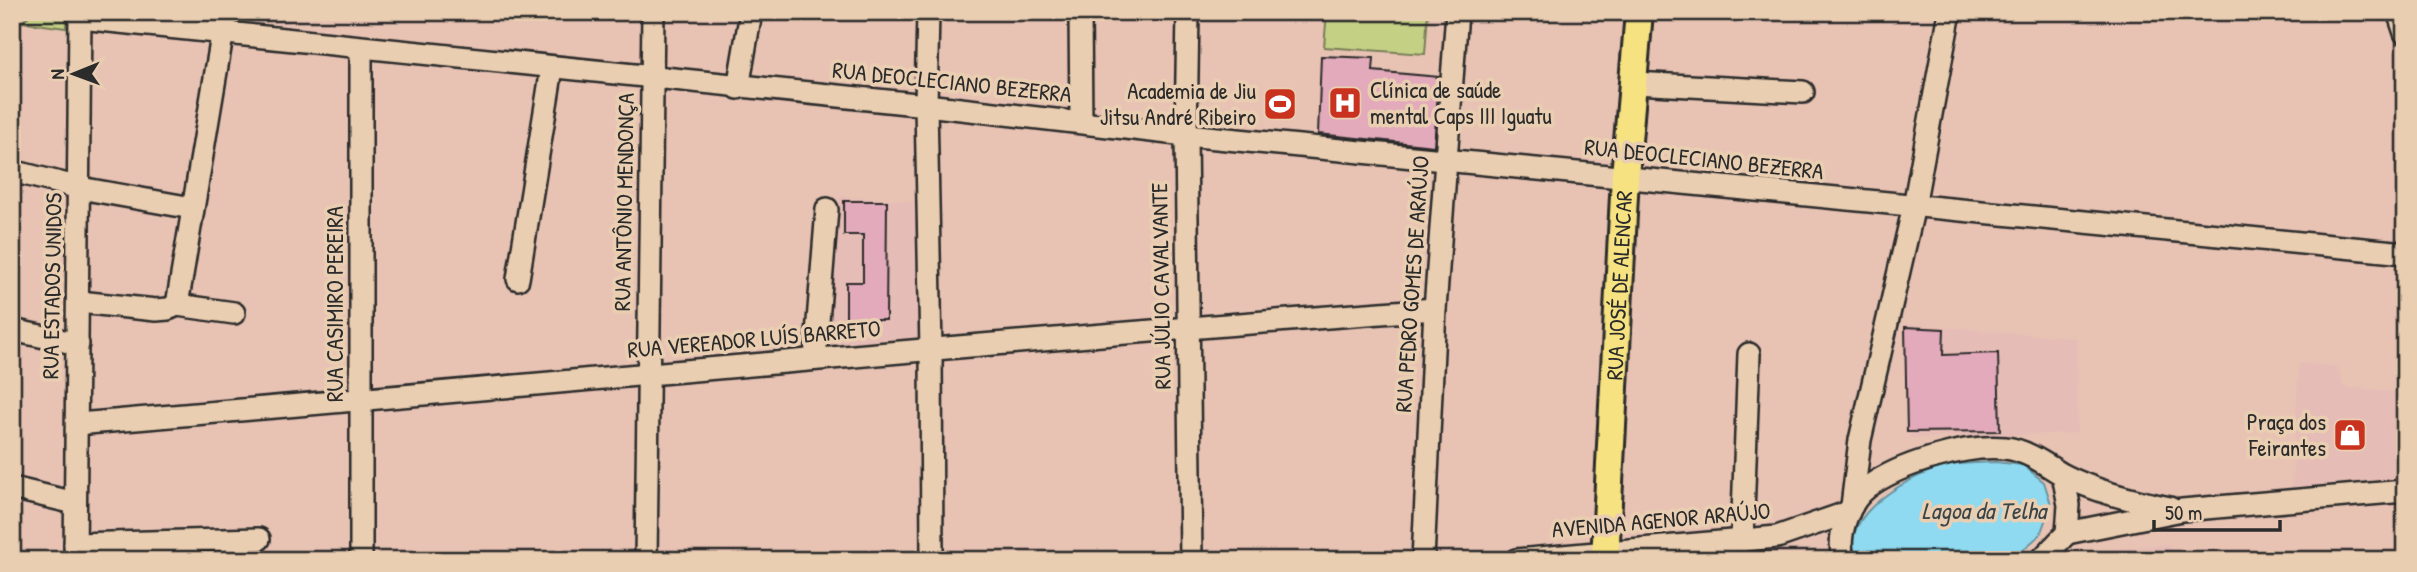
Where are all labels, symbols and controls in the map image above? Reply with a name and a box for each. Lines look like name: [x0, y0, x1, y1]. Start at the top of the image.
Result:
north arrow: [38, 38, 108, 108]
street label: RUA DEOCLECIANO BEZERRA: [831, 54, 1073, 109]
text: N: [44, 69, 70, 80]
place label: Clínica de saúde mental Caps III Iguatu: [1370, 74, 1552, 131]
place label: Academia de Jiu Jitsu André Ribeiro: [1100, 75, 1256, 132]
hospital icon: Clínica de saúde mental Caps III Iguatu: [1326, 84, 1364, 122]
sports icon: Academia de Jiu Jitsu André Ribeiro: [1261, 85, 1299, 123]
street label: RUA ANTÔNIO MENDONÇA: [606, 93, 641, 311]
street label: RUA DEOCLECIANO BEZERRA: [1583, 131, 1825, 186]
street label: RUA PEDRO GOMES DE ARAÚJO: [1387, 155, 1436, 413]
street label: RUA JÚLIO CAVALVANTE: [1143, 182, 1178, 390]
street label: RUA JOSÉ DE ALENCAR: [1598, 190, 1639, 381]
street label: RUA ESTADOS UNIDOS: [34, 192, 69, 379]
street label: RUA CASIMIRO PEREIRA: [319, 206, 350, 402]
street label: RUA VEREADOR LUÍS BARRETO: [626, 312, 882, 365]
place label: Praça dos Feirantes: [2247, 406, 2326, 463]
shop icon: Praça dos Feirantes: [2331, 416, 2369, 454]
scale bar: [2154, 488, 2280, 532]
street label: AVENIDA AGENOR ARAÚJO: [1550, 494, 1772, 545]
water label: Lagoa da Telha: [1922, 494, 2049, 527]
text: 50 m: [2165, 498, 2202, 527]

